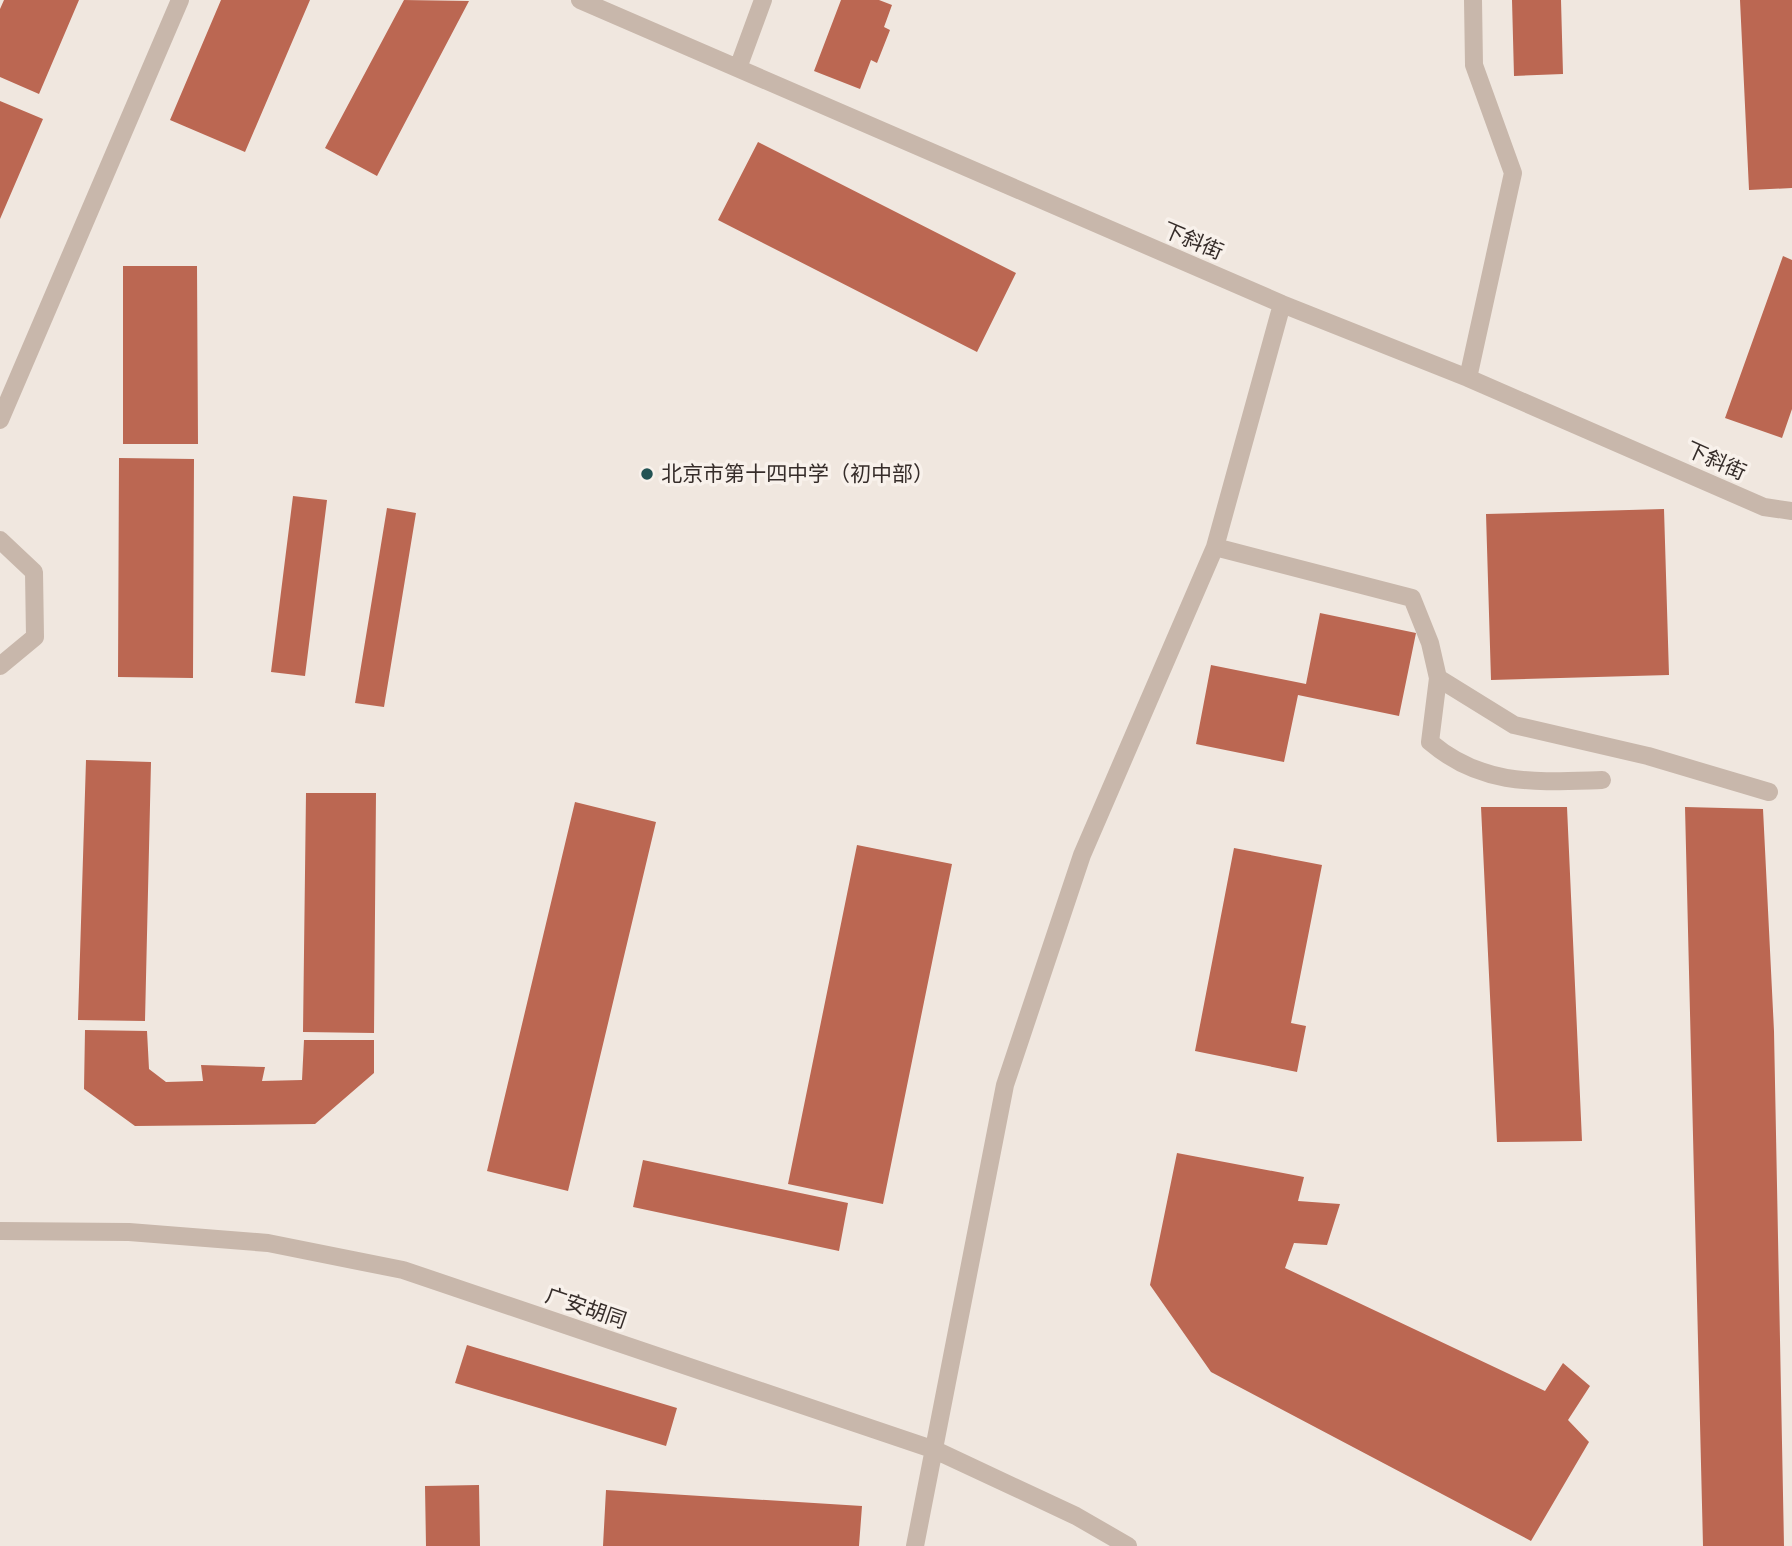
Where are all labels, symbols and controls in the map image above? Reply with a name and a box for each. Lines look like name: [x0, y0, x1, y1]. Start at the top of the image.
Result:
street label: 下斜街: [1160, 218, 1227, 263]
street label: 下斜街: [1683, 437, 1750, 484]
place label: 北京市第十四中学（初中部）: [661, 462, 934, 485]
marker: 北京市第十四中学（初中部）: [639, 466, 655, 482]
street label: 广安胡同: [543, 1283, 630, 1332]

